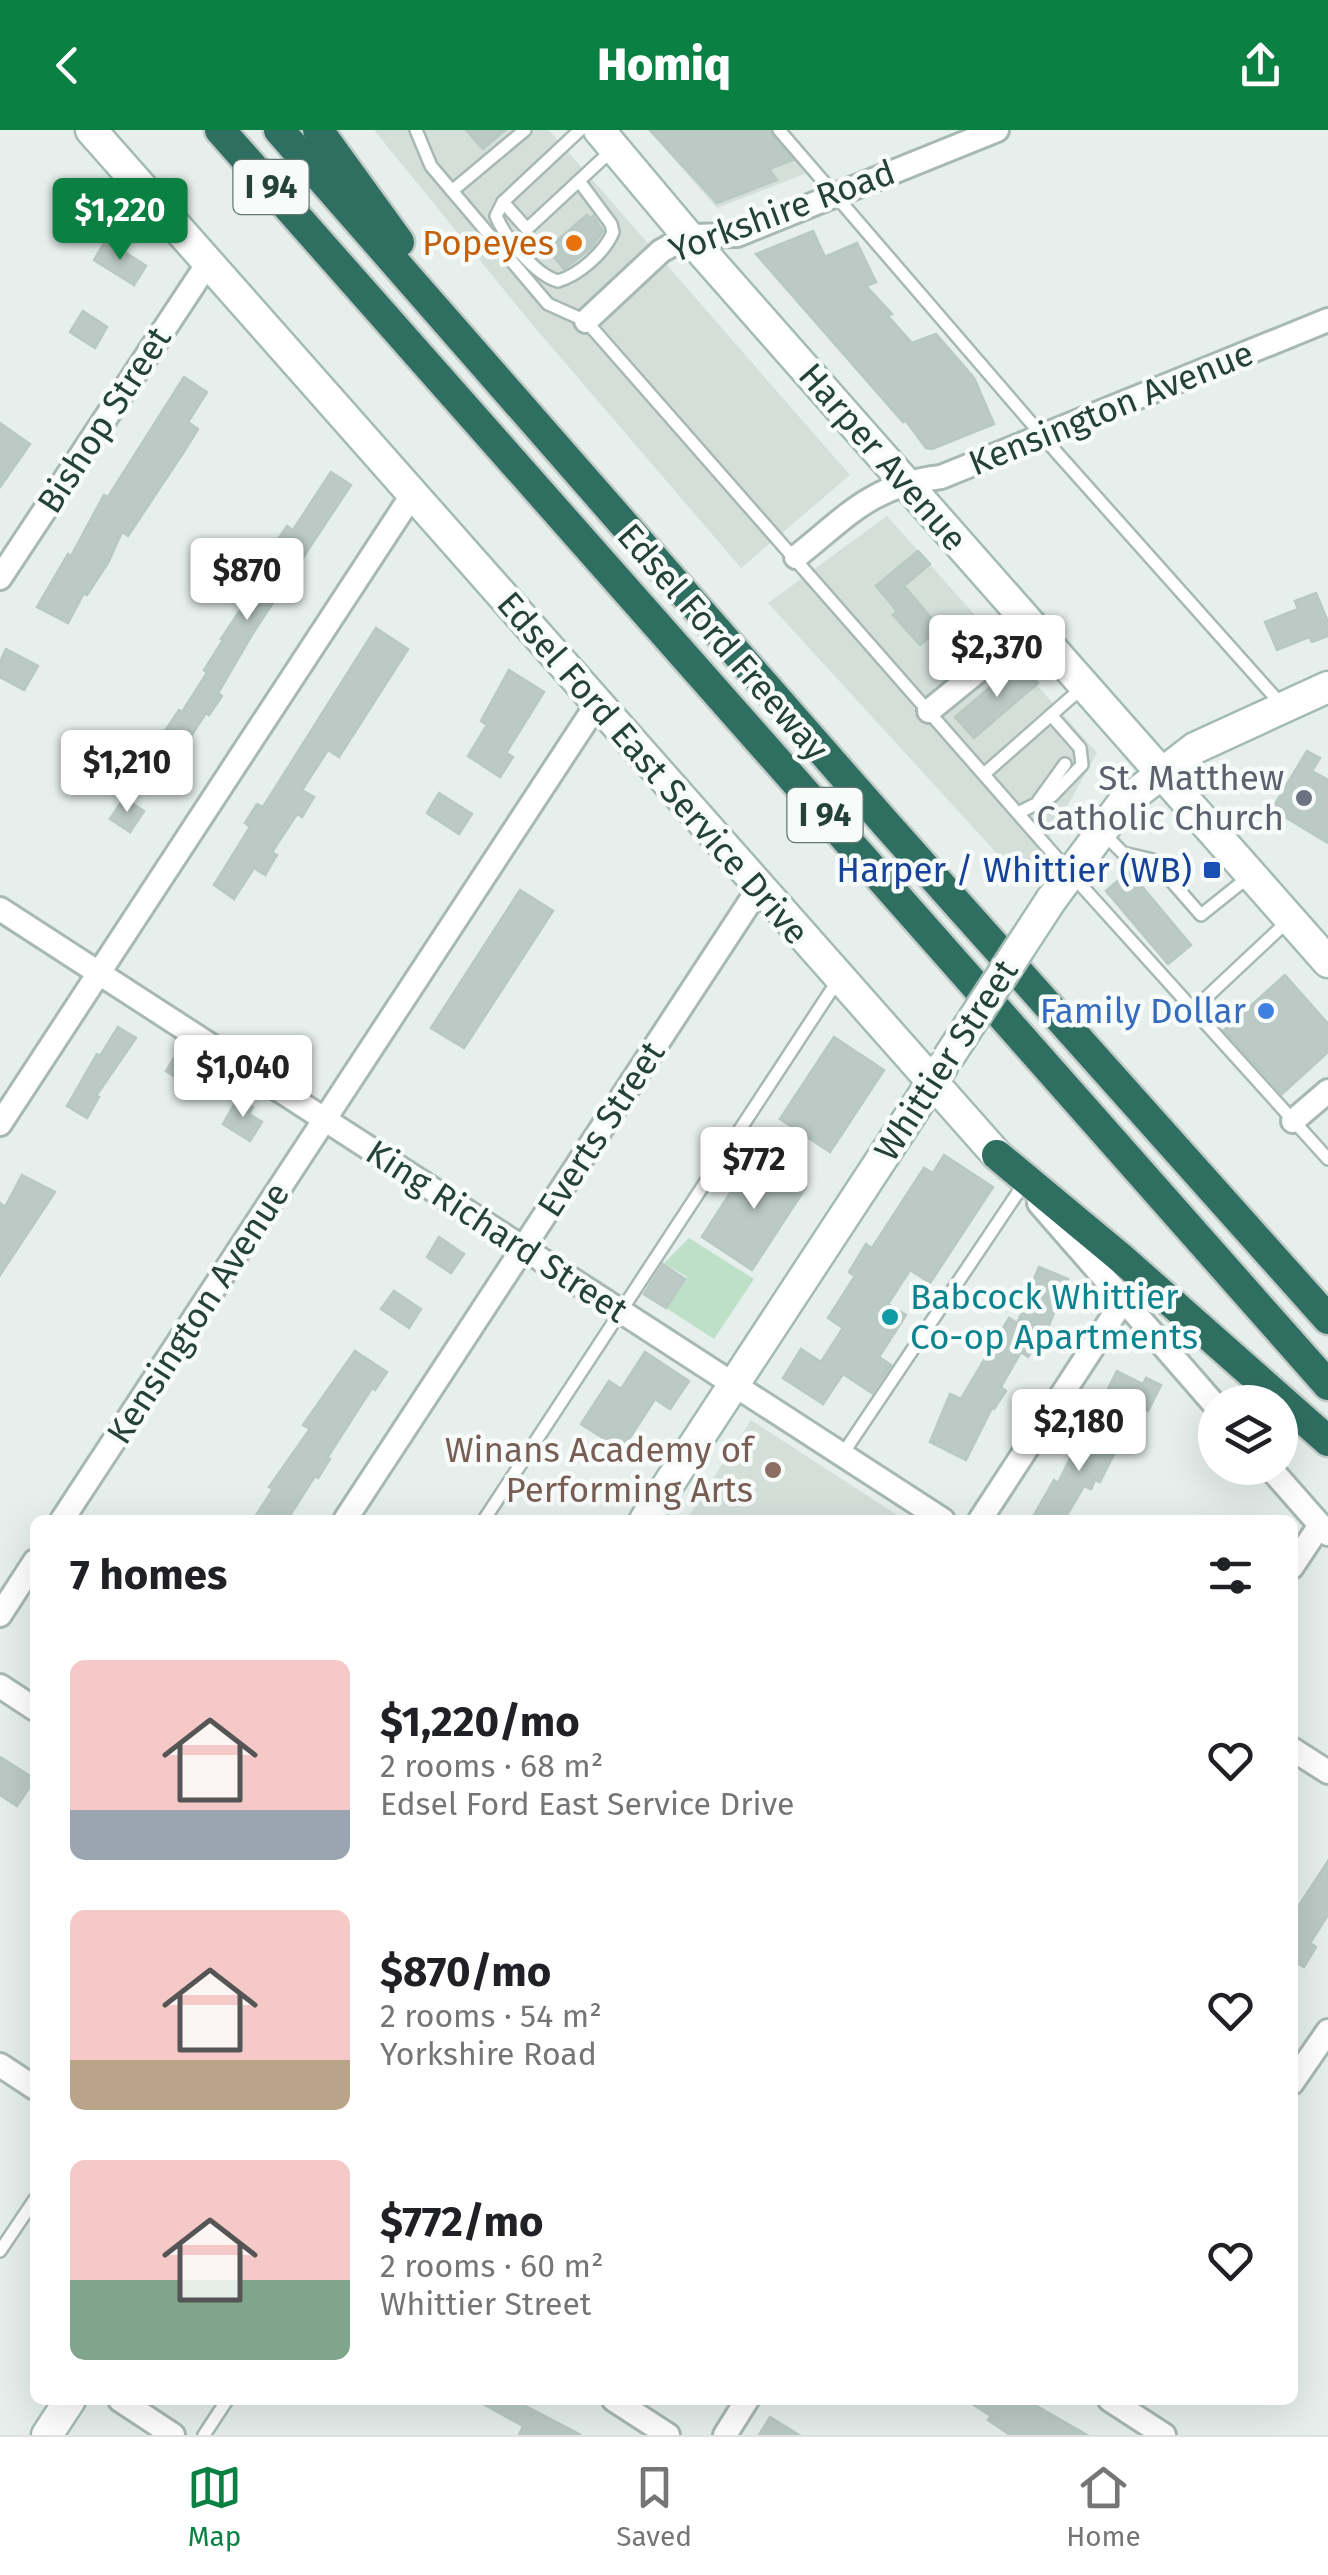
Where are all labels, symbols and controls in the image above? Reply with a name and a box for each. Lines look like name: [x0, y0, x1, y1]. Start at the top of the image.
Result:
icon: back: [40, 38, 95, 93]
text: Homiq: [597, 38, 731, 92]
icon: share: [1233, 38, 1288, 93]
street label: Yorkshire Road: [663, 151, 901, 271]
road number: I 94: [234, 160, 308, 214]
pin: $1,220: [39, 178, 201, 263]
text: $1,220: [75, 191, 165, 229]
place label: Popeyes: [422, 222, 554, 264]
marker: Popeyes: [563, 232, 585, 254]
street label: Bishop Street: [28, 319, 180, 521]
street label: Kensington Avenue: [963, 332, 1259, 484]
street label: Harper Avenue: [790, 354, 976, 560]
street label: Edsel Ford Freeway: [609, 515, 837, 769]
pin: $870: [188, 538, 306, 623]
text: $870: [212, 551, 282, 589]
street label: Edsel Ford East Service Drive: [488, 583, 818, 953]
pin: $2,370: [916, 615, 1078, 700]
text: $2,370: [951, 628, 1043, 666]
pin: $1,210: [46, 730, 208, 815]
text: $1,210: [83, 743, 171, 781]
place label: St. Matthew Catholic Church: [1036, 757, 1284, 839]
marker: St. Matthew Catholic Church: [1293, 787, 1315, 809]
road number: I 94: [788, 788, 862, 842]
place label: Harper / Whittier (WB): [836, 849, 1192, 891]
marker: Harper / Whittier (WB): [1201, 859, 1223, 881]
street label: Whittier Street: [865, 951, 1027, 1168]
place label: Family Dollar: [1040, 990, 1246, 1032]
marker: Family Dollar: [1255, 1000, 1277, 1022]
street label: Everts Street: [529, 1033, 674, 1225]
pin: $1,040: [162, 1035, 324, 1120]
text: $1,040: [196, 1048, 290, 1086]
pin: $772: [695, 1127, 813, 1212]
street label: King Richard Street: [358, 1131, 636, 1331]
text: $772: [722, 1140, 786, 1178]
street label: Kensington Avenue: [98, 1174, 298, 1452]
place label: Babcock Whittier Co-op Apartments: [910, 1276, 1198, 1358]
marker: Babcock Whittier Co-op Apartments: [879, 1306, 901, 1328]
map controls: [1198, 1385, 1298, 1485]
button: layers: [1198, 1385, 1298, 1485]
pin: $2,180: [998, 1389, 1160, 1474]
text: $2,180: [1034, 1402, 1124, 1440]
place label: Winans Academy of Performing Arts: [445, 1429, 755, 1511]
marker: Winans Academy of Performing Arts: [762, 1459, 784, 1481]
icon: filters: [1203, 1548, 1258, 1603]
text: 7 homes: [70, 1550, 227, 1600]
text: $1,220/mo: [380, 1697, 580, 1747]
icon: home: [150, 1700, 270, 1820]
icon: heart: [1203, 1733, 1258, 1788]
text: 2 rooms · 68 m²: [380, 1747, 603, 1785]
text: Edsel Ford East Service Drive: [380, 1785, 795, 1823]
text: $870/mo: [380, 1947, 551, 1997]
icon: home: [150, 1950, 270, 2070]
icon: heart: [1203, 1983, 1258, 2038]
text: 2 rooms · 54 m²: [380, 1997, 602, 2035]
text: Yorkshire Road: [380, 2035, 597, 2073]
text: $772/mo: [380, 2197, 543, 2247]
icon: home: [150, 2200, 270, 2320]
icon: heart: [1203, 2233, 1258, 2288]
text: 2 rooms · 60 m²: [380, 2247, 604, 2285]
text: Whittier Street: [380, 2285, 591, 2323]
tab: Map: [187, 2460, 242, 2553]
tab: Saved: [616, 2460, 692, 2553]
tab: Home: [1066, 2460, 1141, 2553]

